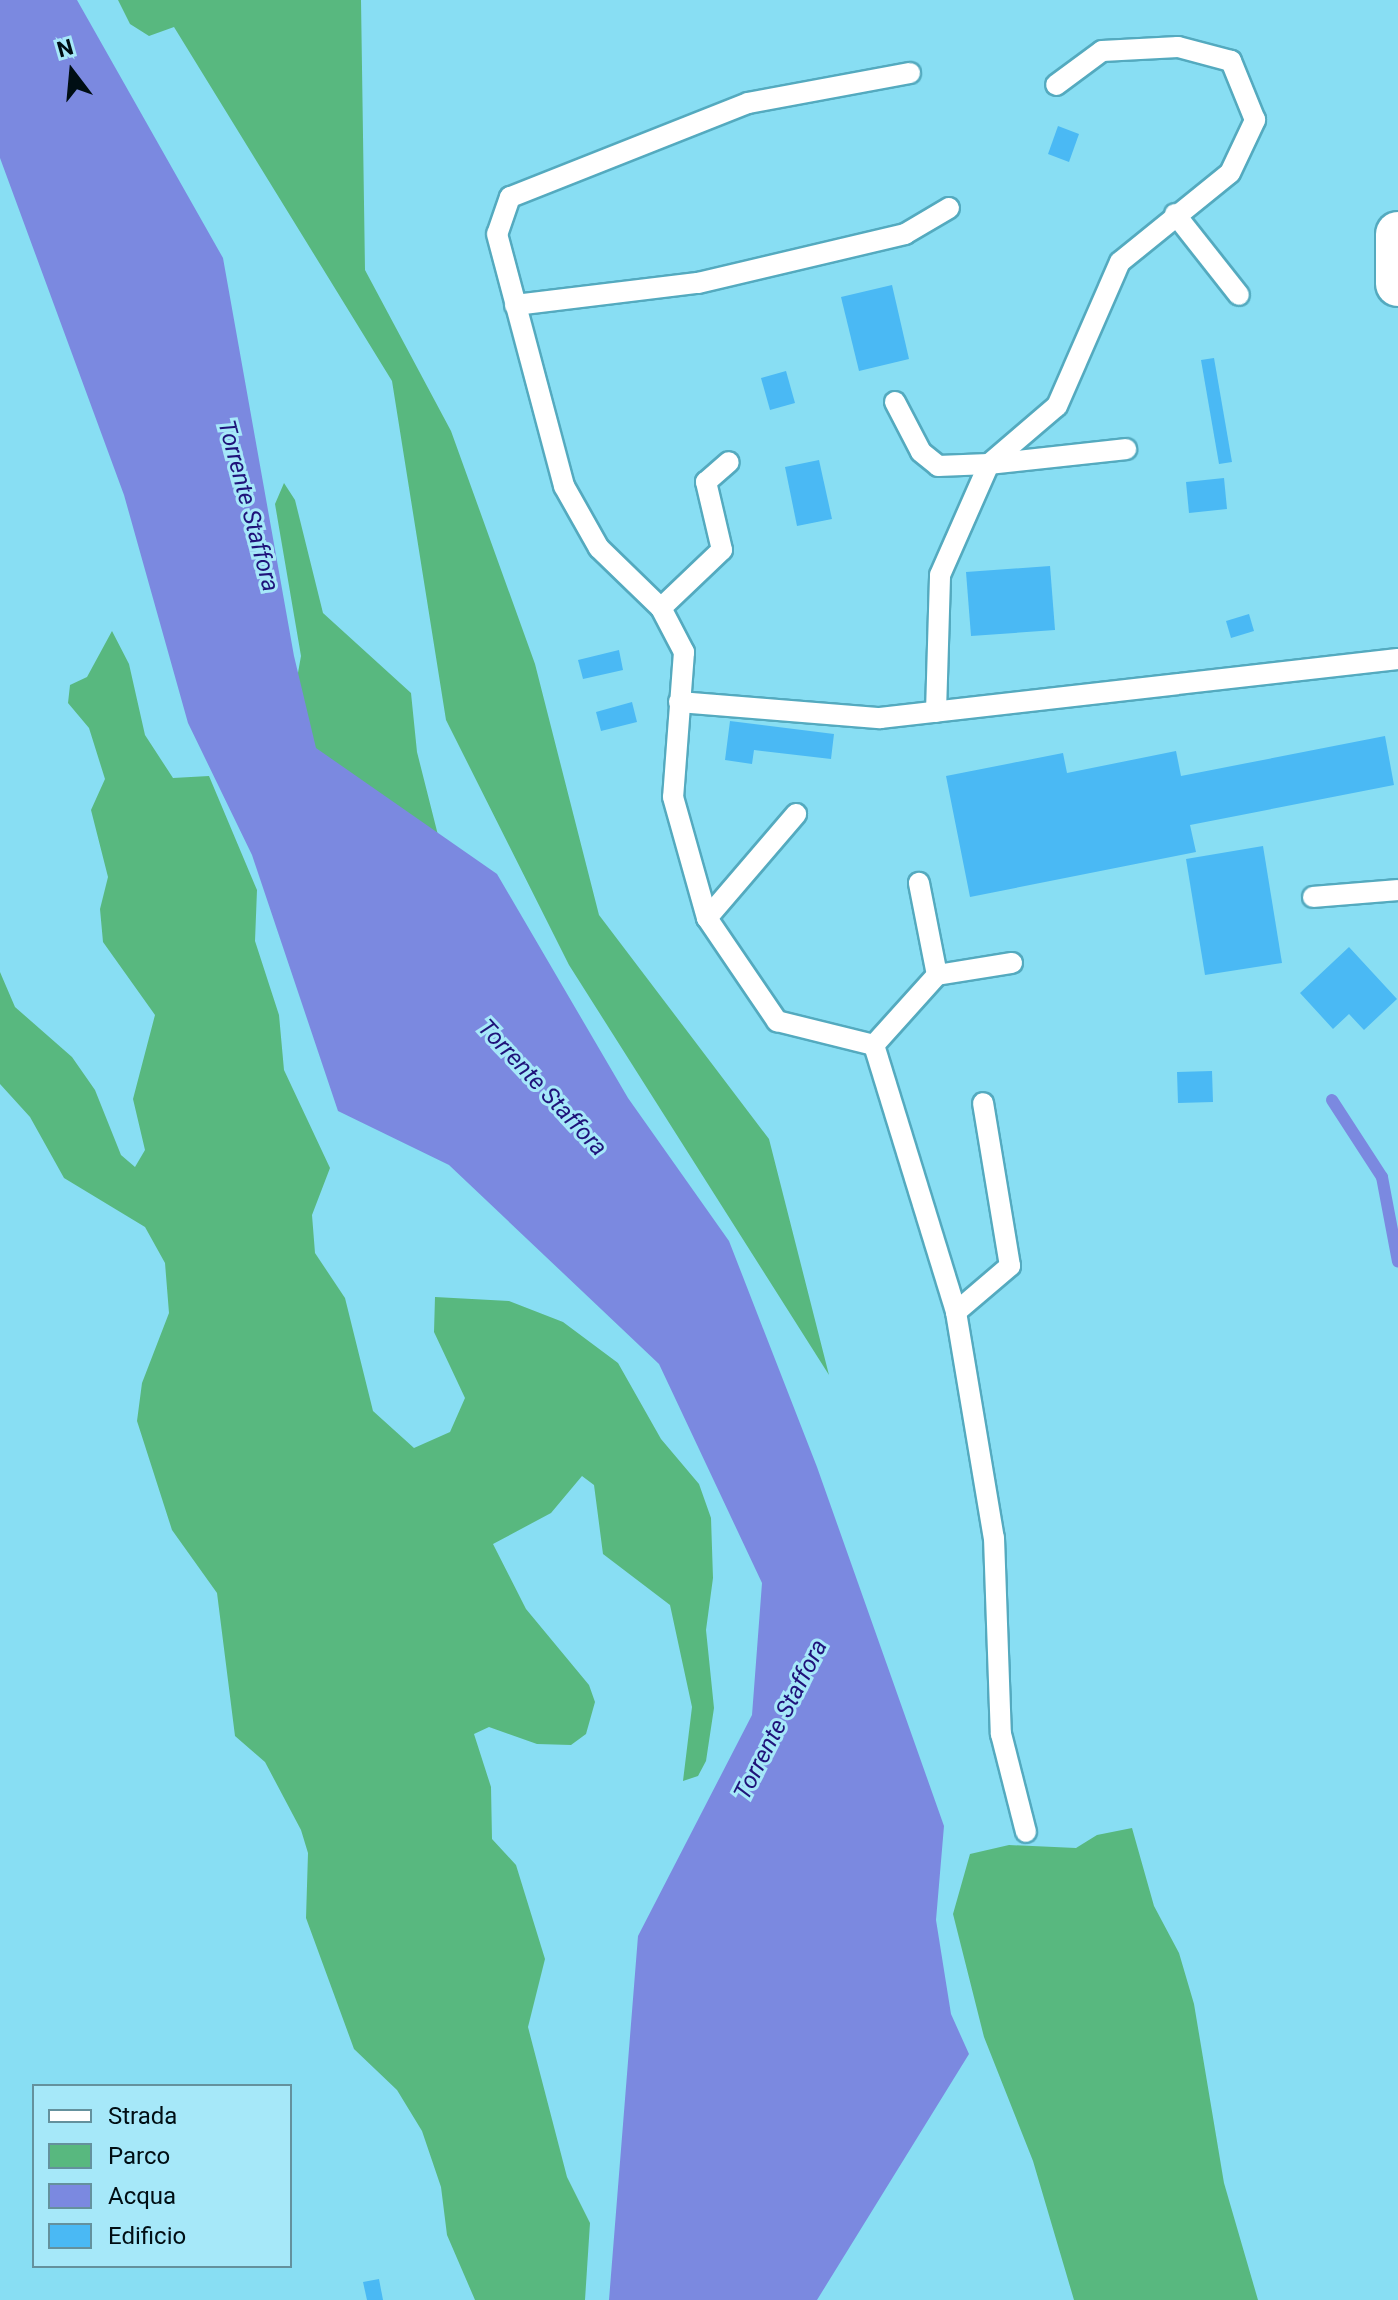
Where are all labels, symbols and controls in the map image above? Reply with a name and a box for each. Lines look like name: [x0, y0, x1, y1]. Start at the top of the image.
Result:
north arrow: [32, 32, 112, 112]
text: N: [54, 34, 76, 63]
water label: Torrente Staffora: [211, 417, 285, 595]
water label: Torrente Staffora: [471, 1014, 613, 1162]
water label: Torrente Staffora: [728, 1635, 834, 1805]
legend: [32, 2084, 292, 2268]
text: Strada: [108, 2102, 177, 2130]
text: Parco: [108, 2142, 170, 2170]
text: Acqua: [108, 2182, 176, 2210]
text: Edificio: [108, 2222, 186, 2250]

